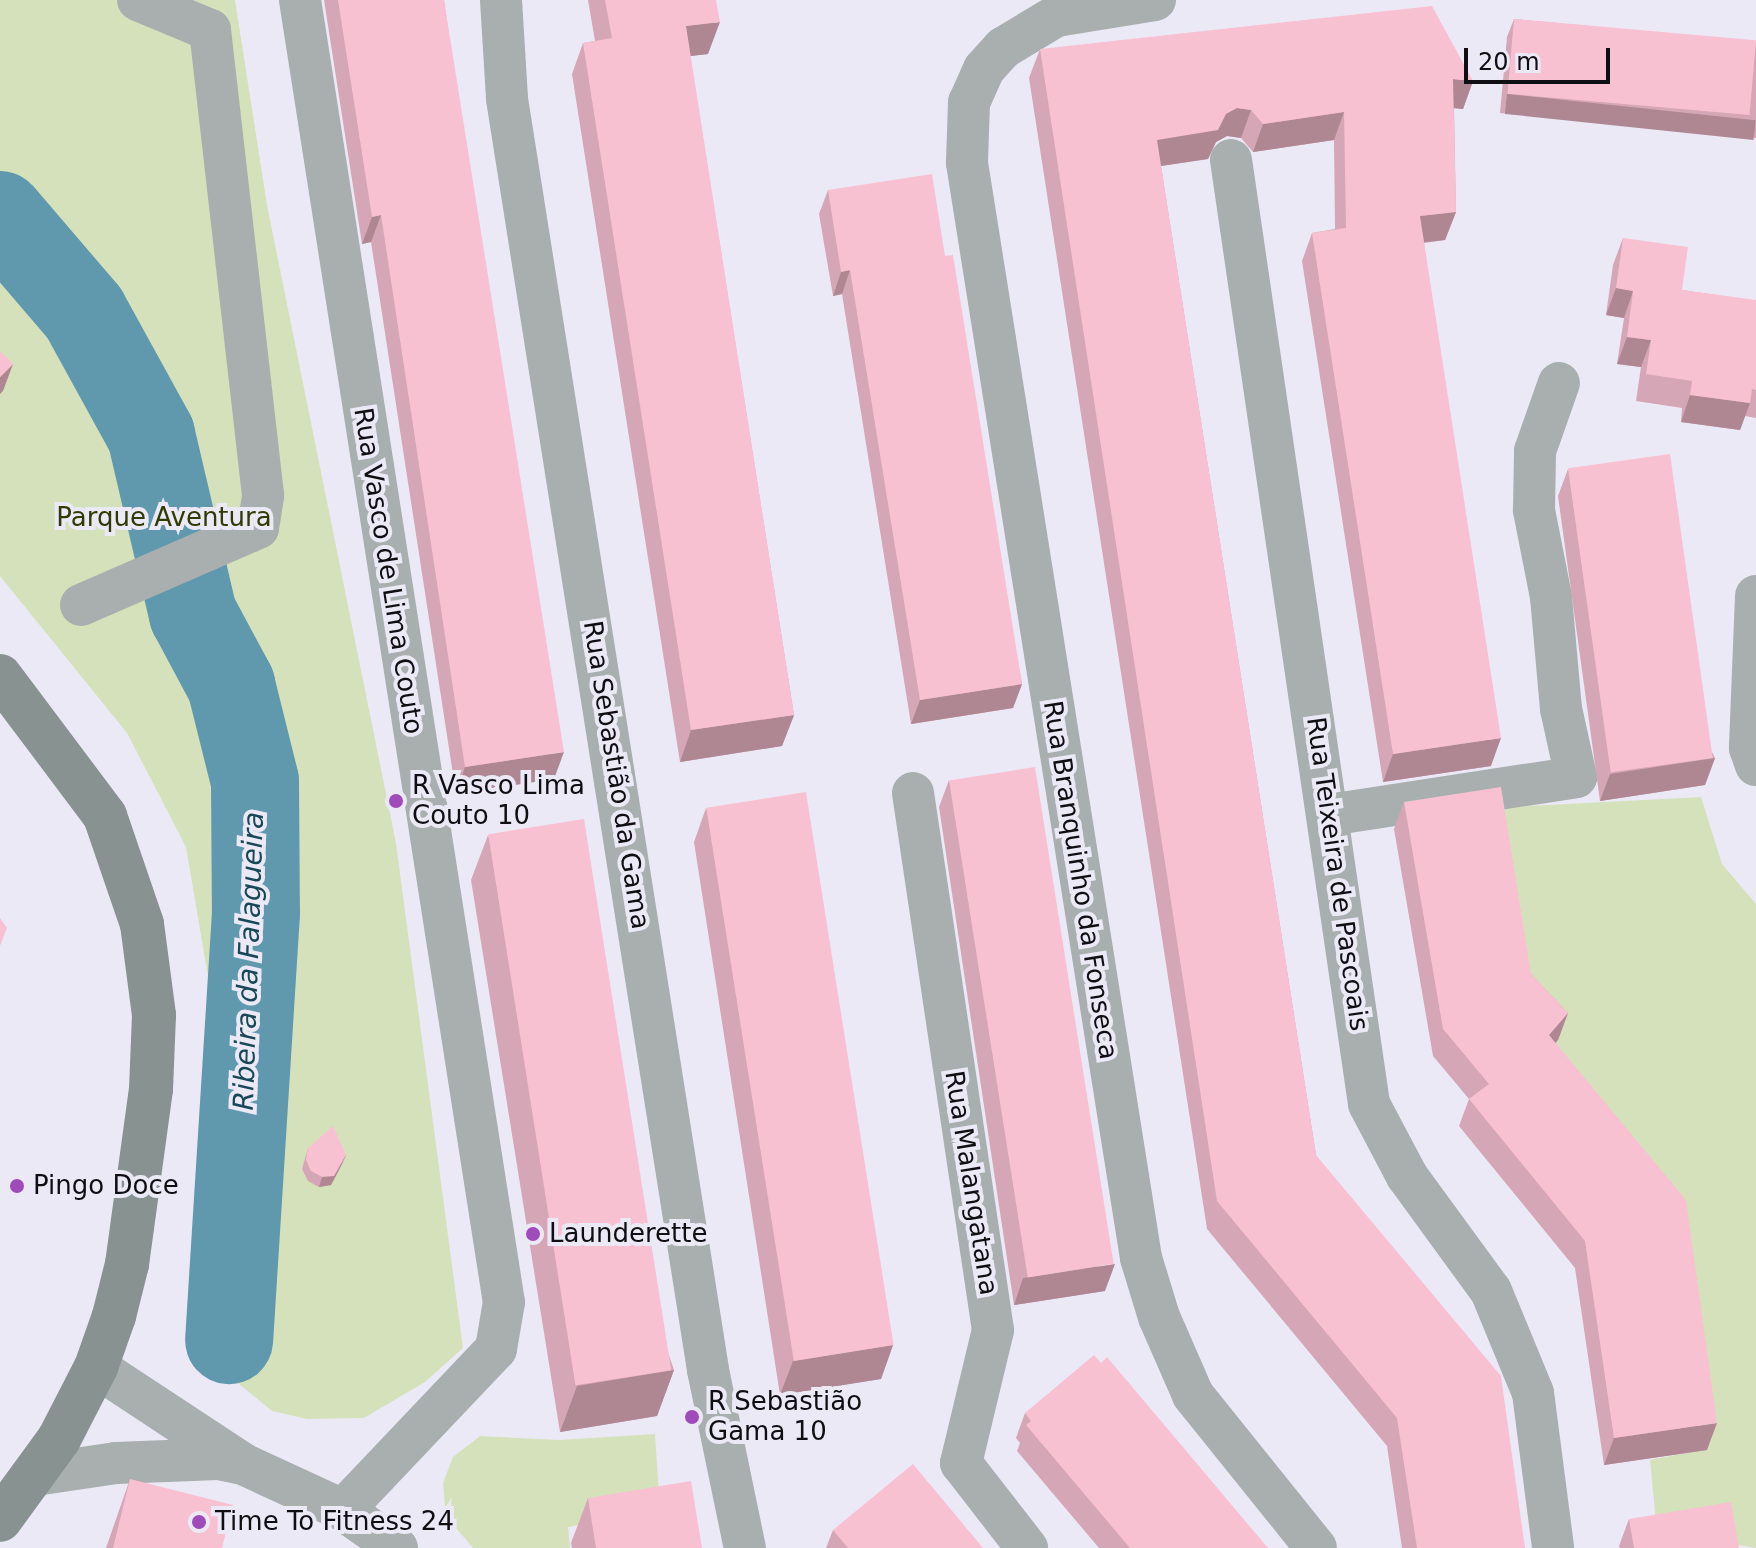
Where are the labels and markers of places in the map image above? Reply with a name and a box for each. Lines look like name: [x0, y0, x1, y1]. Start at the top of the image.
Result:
place label: R Vasco Lima Couto 10: [412, 770, 585, 832]
marker: R Vasco Lima Couto 10: [387, 792, 405, 810]
place label: Pingo Doce: [33, 1170, 179, 1202]
marker: Pingo Doce: [8, 1177, 26, 1195]
place label: Launderette: [549, 1218, 707, 1250]
marker: Launderette: [524, 1225, 542, 1243]
place label: R Sebastião Gama 10: [708, 1386, 862, 1448]
marker: R Sebastião Gama 10: [683, 1408, 701, 1426]
place label: Time To Fitness 24: [215, 1506, 454, 1538]
marker: Time To Fitness 24: [190, 1513, 208, 1531]

